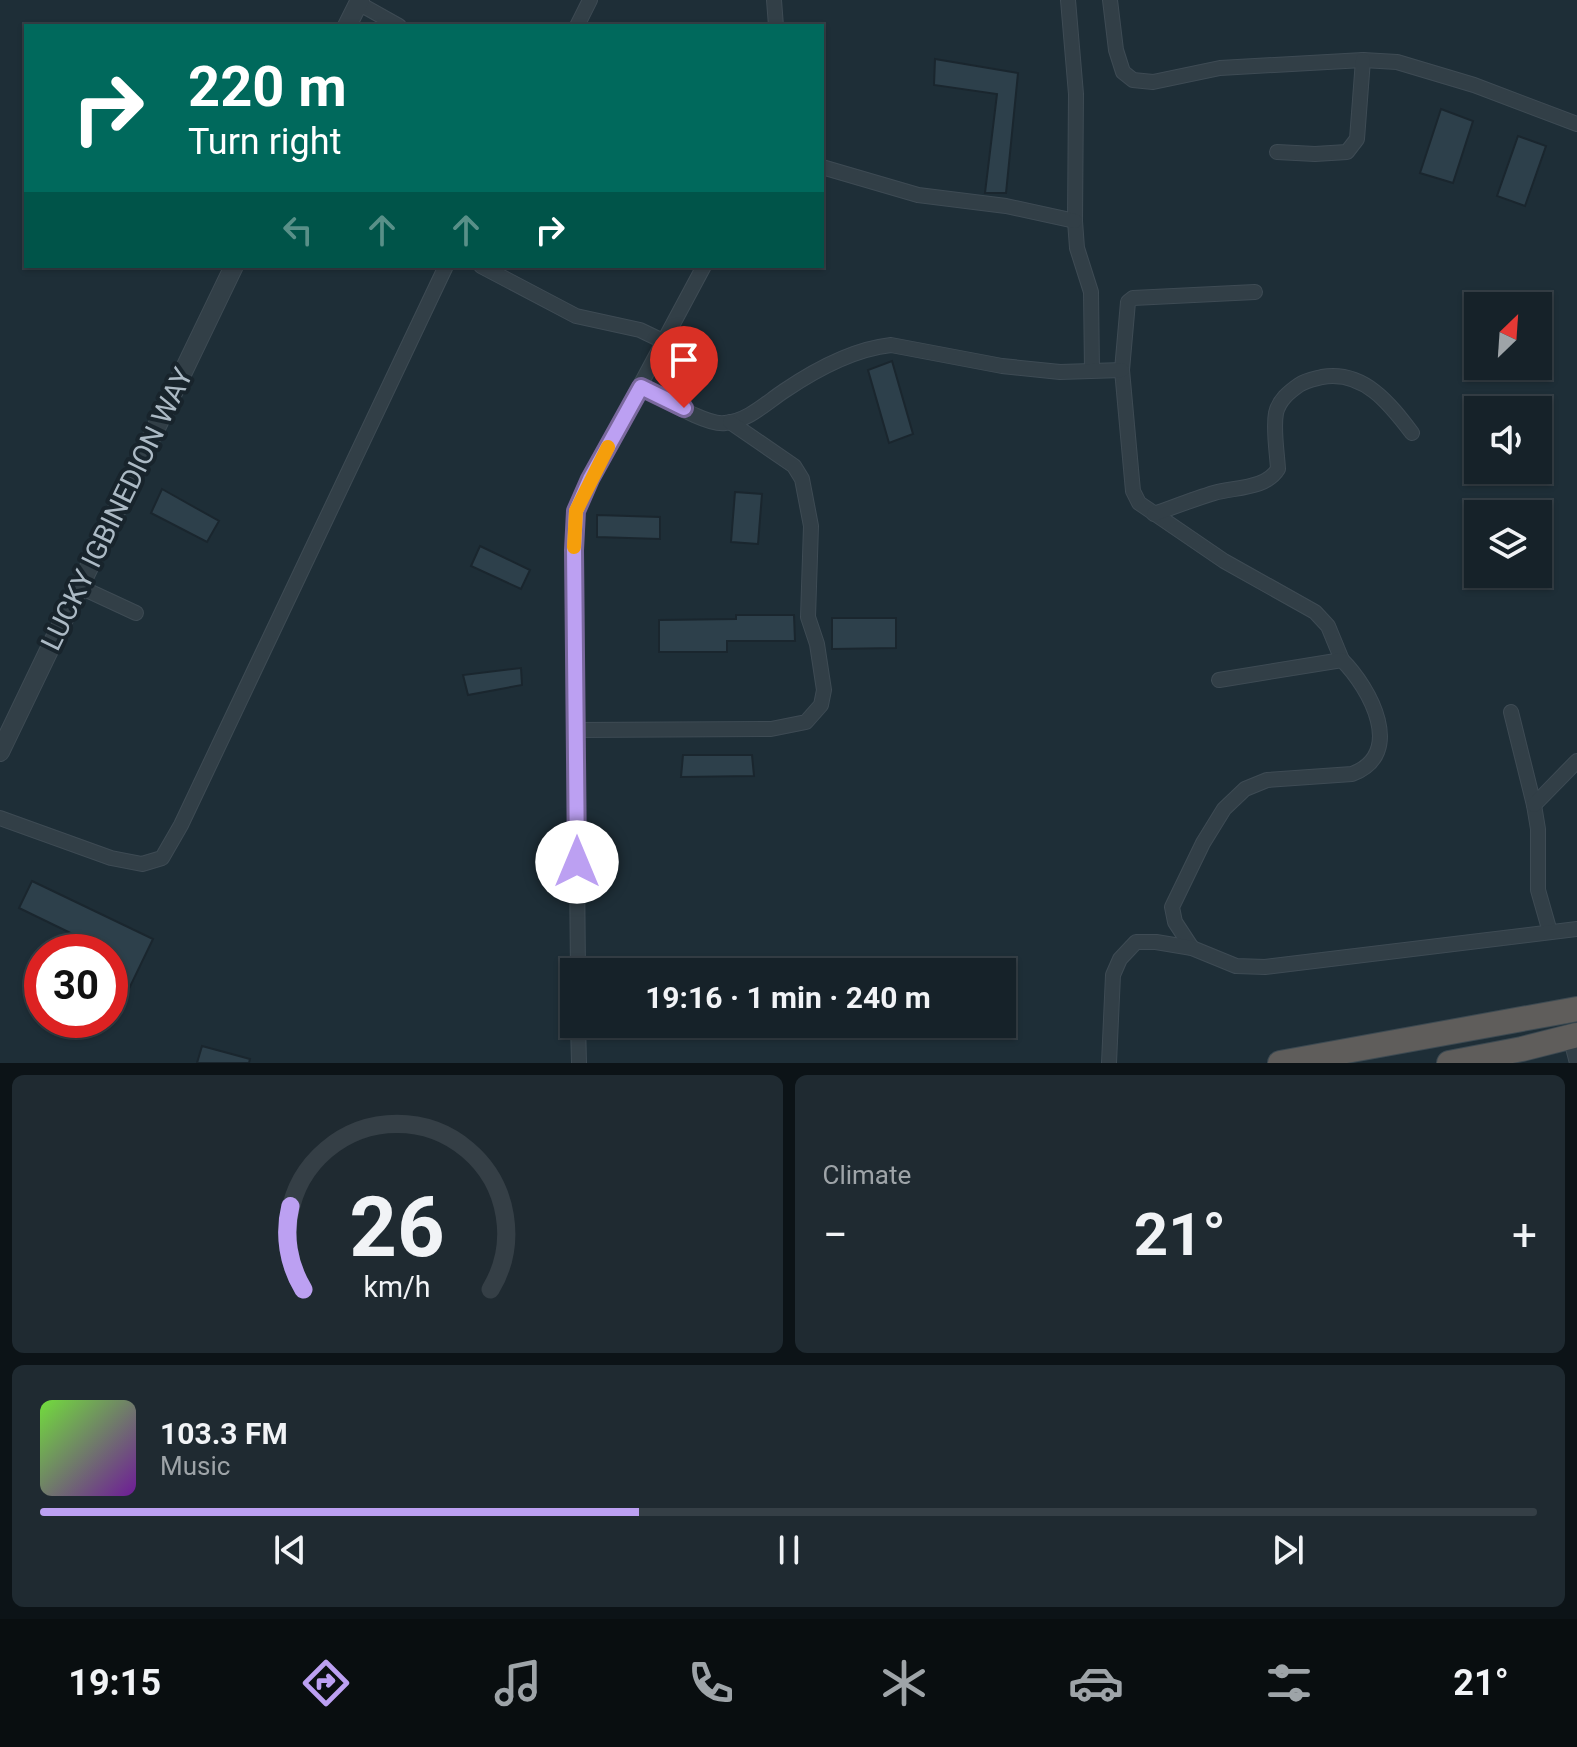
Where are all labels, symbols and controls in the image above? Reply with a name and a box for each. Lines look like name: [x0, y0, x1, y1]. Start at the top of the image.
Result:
text: 220 m: [188, 54, 347, 120]
icon: right: [56, 56, 160, 160]
text: Turn right: [188, 121, 341, 163]
icon: left: [276, 208, 320, 252]
icon: ahead: [360, 208, 404, 252]
icon: ahead: [444, 208, 488, 252]
icon: right: [528, 208, 572, 252]
north arrow: [1464, 292, 1552, 380]
map controls: [1464, 292, 1552, 588]
pin: [650, 326, 718, 408]
icon: arrive: [662, 338, 706, 382]
street label: LUCKY IGBINEDION WAY: [34, 362, 200, 656]
button: sound: [1464, 396, 1552, 484]
button: layers: [1464, 500, 1552, 588]
position arrow: [535, 820, 619, 904]
speed limit sign: 30: [24, 934, 128, 1038]
text: 19:16 · 1 min · 240 m: [645, 980, 931, 1015]
text: Climate: [823, 1160, 911, 1190]
text: 26: [350, 1179, 445, 1276]
text: 21°: [1134, 1199, 1226, 1270]
text: −: [823, 1209, 848, 1261]
text: +: [1512, 1209, 1537, 1261]
text: km/h: [364, 1270, 431, 1304]
text: 103.3 FM: [160, 1416, 288, 1451]
text: Music: [160, 1451, 230, 1481]
icon: previous: [268, 1528, 312, 1572]
icon: pause: [767, 1528, 811, 1572]
icon: next: [1266, 1528, 1310, 1572]
icon: directions: [298, 1655, 354, 1711]
icon: music: [490, 1655, 546, 1711]
icon: phone: [683, 1655, 739, 1711]
icon: climate: [876, 1655, 932, 1711]
icon: car: [1068, 1655, 1124, 1711]
icon: filters: [1261, 1655, 1317, 1711]
text: 19:15: [68, 1662, 161, 1704]
text: 21°: [1453, 1662, 1509, 1704]

